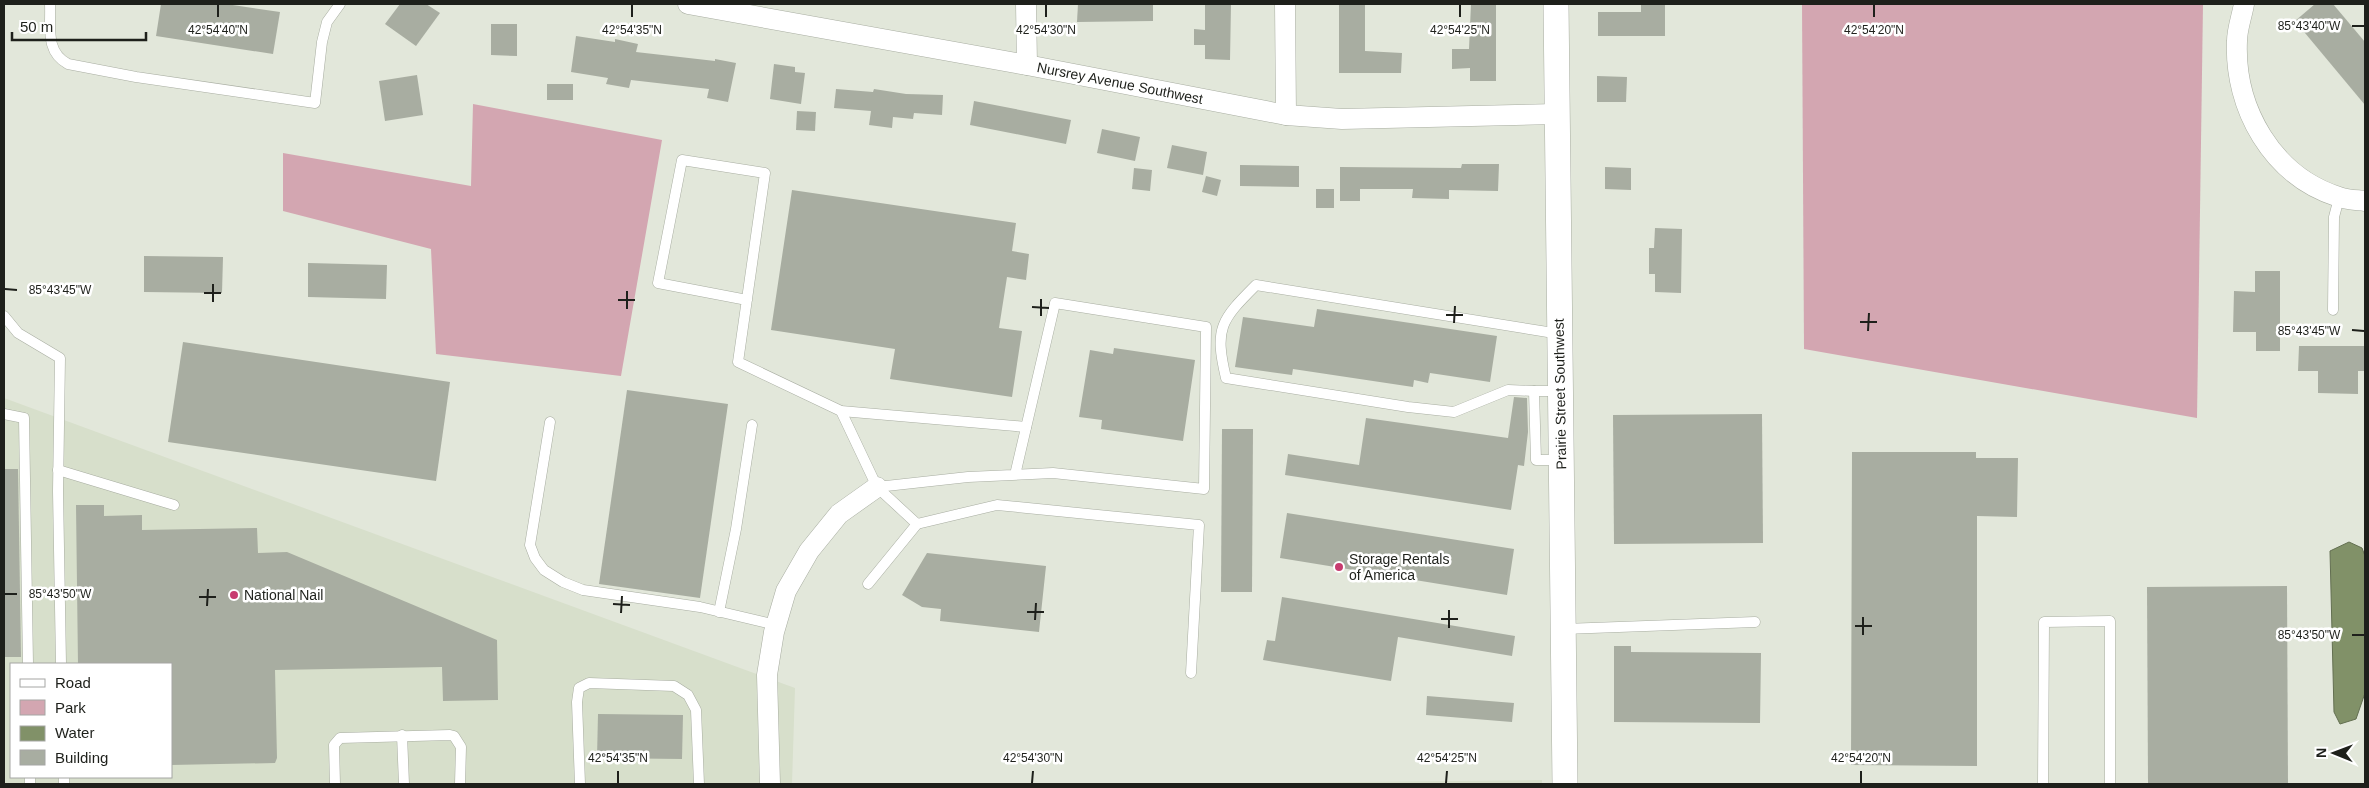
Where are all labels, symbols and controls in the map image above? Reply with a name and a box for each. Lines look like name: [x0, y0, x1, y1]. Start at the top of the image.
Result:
scale bar: [12, 10, 146, 42]
text: 50 m: [20, 18, 53, 35]
text: 85°43'40"W: [2278, 19, 2341, 33]
text: 42°54'40"N: [188, 23, 248, 37]
text: 42°54'35"N: [602, 23, 662, 37]
text: 42°54'30"N: [1016, 23, 1076, 37]
text: 42°54'25"N: [1430, 23, 1490, 37]
text: 42°54'20"N: [1844, 23, 1904, 37]
street label: Nursrey Avenue Southwest: [1036, 59, 1204, 107]
text: 85°43'45"W: [29, 283, 92, 297]
street label: Prairie Street Southwest: [1551, 318, 1569, 470]
text: 85°43'45"W: [2278, 324, 2341, 338]
place label: Storage Rentals of America: [1349, 551, 1449, 583]
marker: Storage Rentals of America: [1333, 561, 1345, 573]
text: 85°43'50"W: [29, 587, 92, 601]
place label: National Nail: [244, 587, 323, 603]
marker: National Nail: [228, 589, 240, 601]
text: 85°43'50"W: [2278, 628, 2341, 642]
legend: [10, 663, 172, 778]
text: Road: [55, 674, 91, 691]
text: Park: [55, 699, 86, 716]
text: Water: [55, 724, 94, 741]
north arrow: [2309, 728, 2359, 778]
text: N: [2313, 748, 2329, 758]
text: Building: [55, 749, 108, 766]
text: 42°54'35"N: [588, 751, 648, 765]
text: 42°54'30"N: [1003, 751, 1063, 765]
text: 42°54'25"N: [1417, 751, 1477, 765]
text: 42°54'20"N: [1831, 751, 1891, 765]

